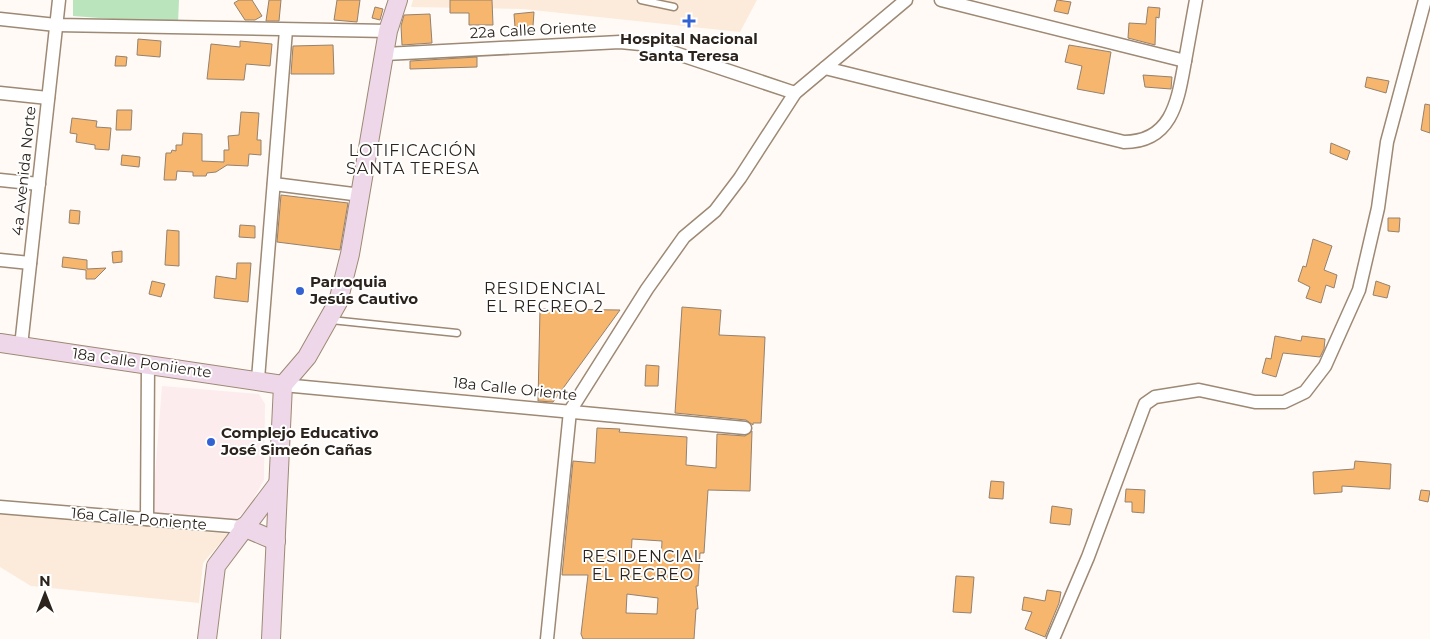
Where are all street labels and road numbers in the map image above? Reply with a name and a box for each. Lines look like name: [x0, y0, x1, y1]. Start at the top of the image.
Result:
street label: 22a Calle Oriente: [469, 17, 597, 42]
street label: 4a Avenida Norte: [7, 105, 40, 237]
street label: 18a Calle Poniiente: [71, 343, 213, 382]
street label: 18a Calle Oriente: [452, 373, 578, 404]
street label: 16a Calle Poniente: [70, 503, 208, 534]

